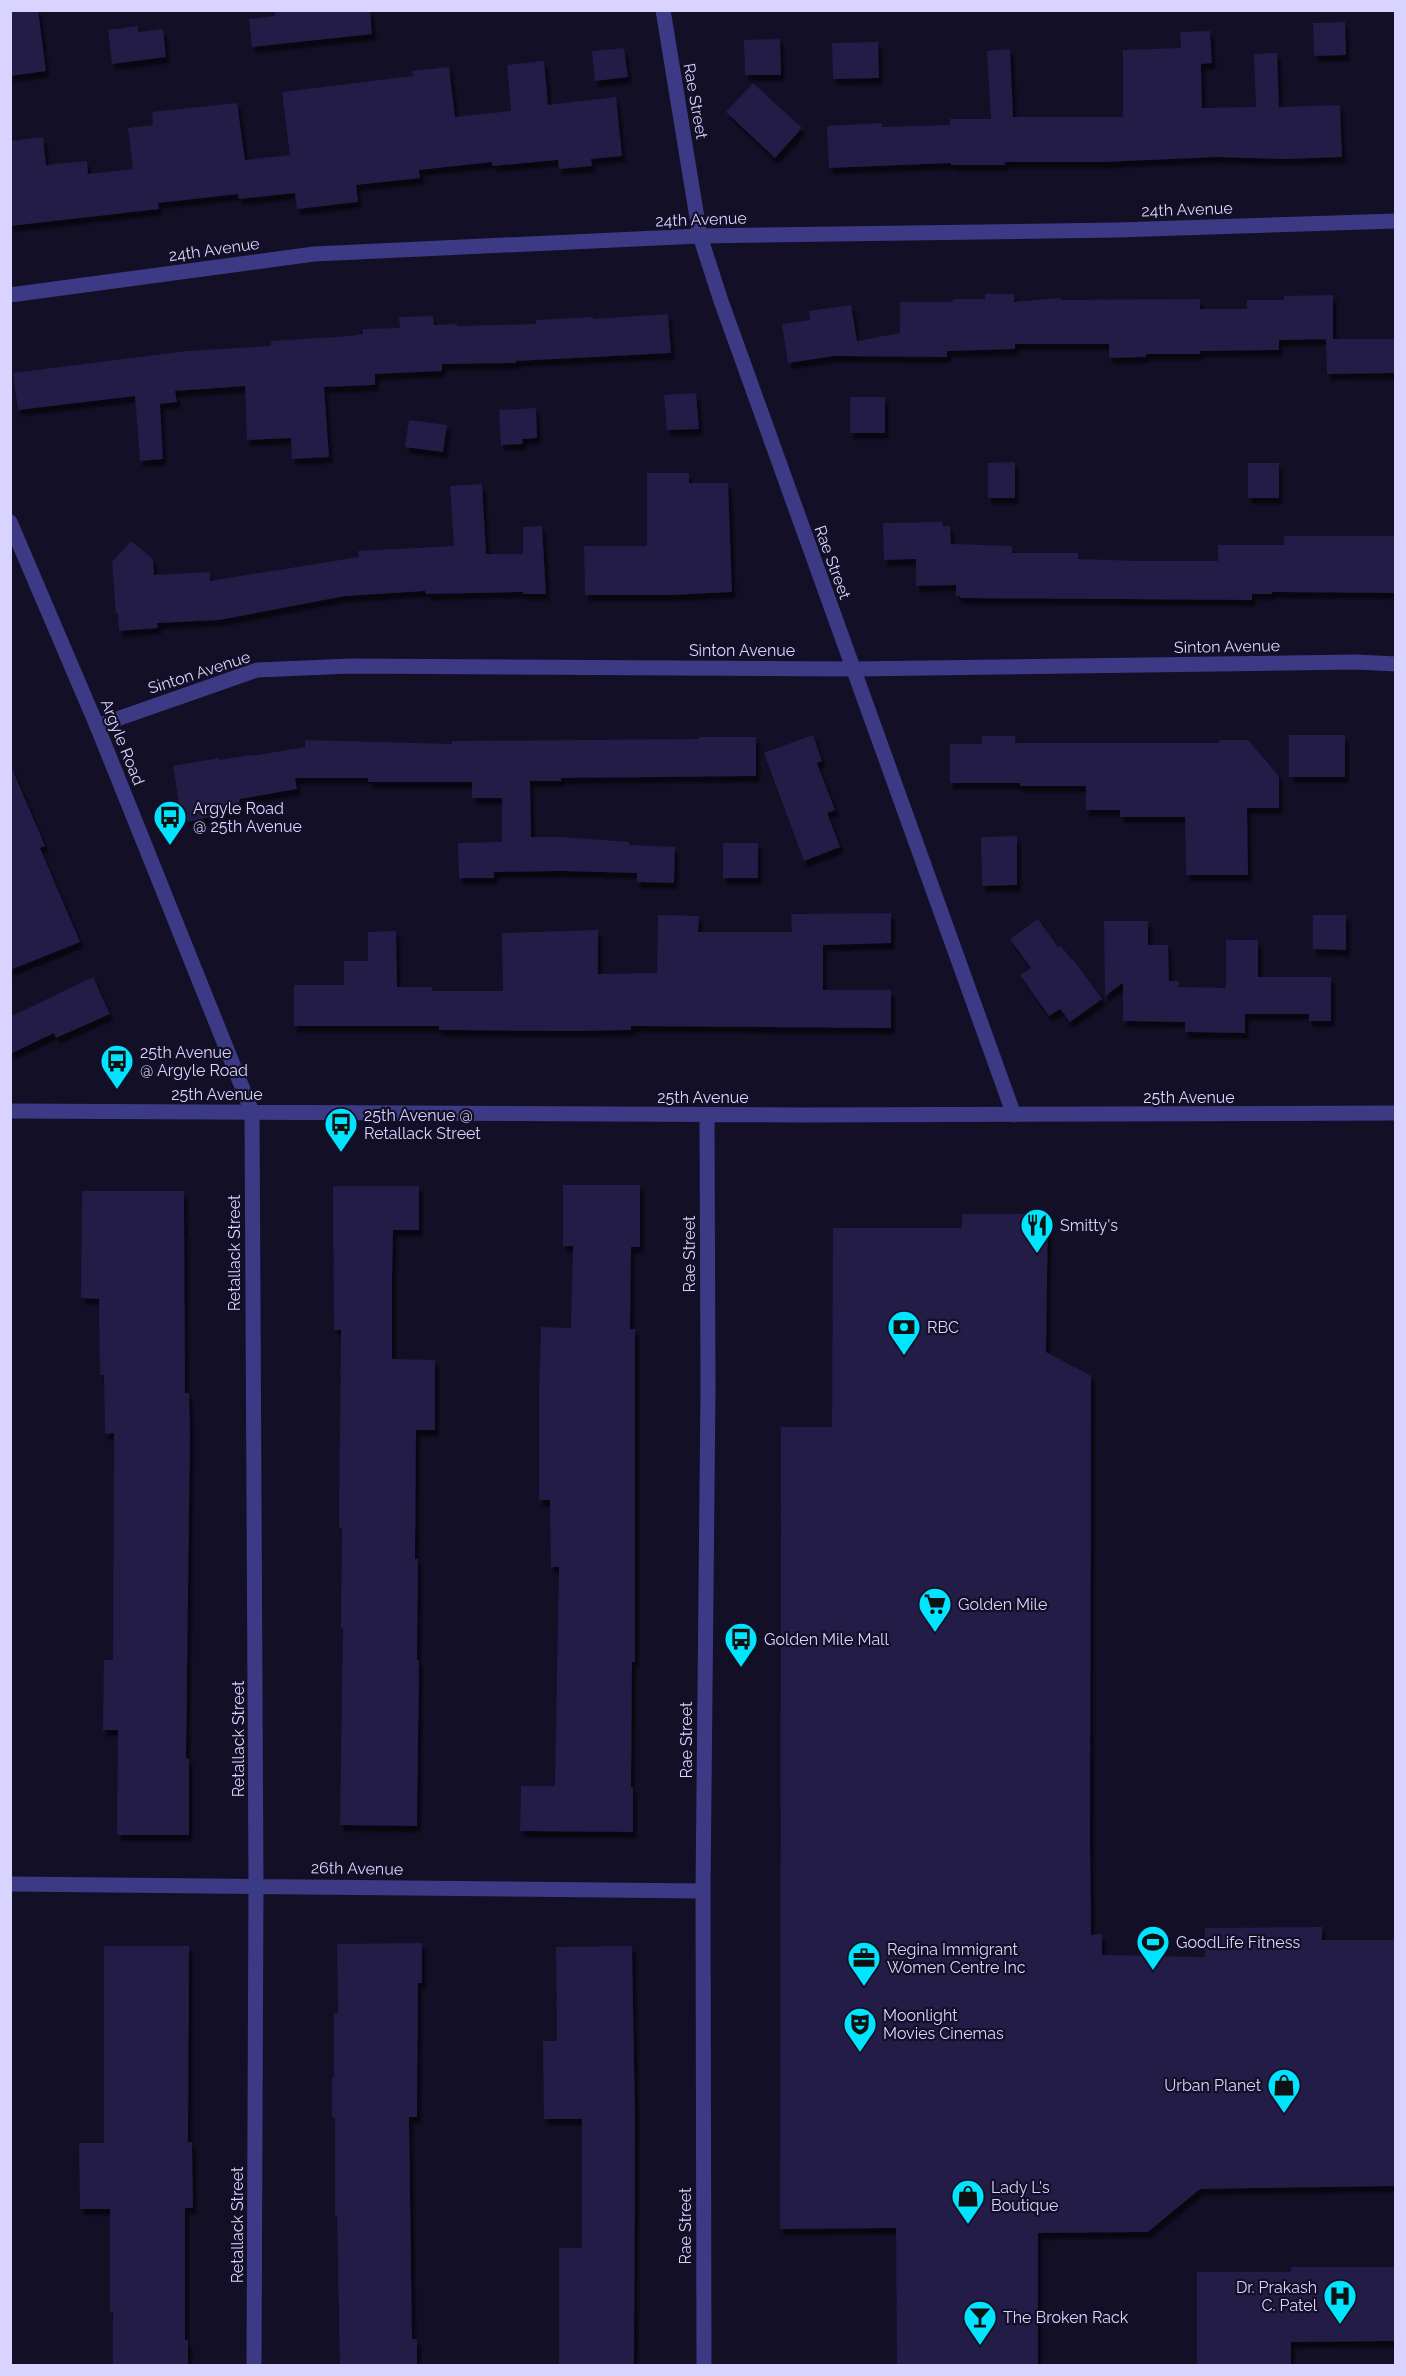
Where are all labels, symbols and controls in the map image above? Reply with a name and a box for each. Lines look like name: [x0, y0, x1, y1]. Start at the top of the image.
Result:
street label: Rae Street: [679, 62, 712, 141]
street label: 24th Avenue: [1141, 198, 1233, 221]
street label: 24th Avenue: [655, 208, 747, 231]
street label: 24th Avenue: [167, 234, 261, 265]
street label: Rae Street: [810, 523, 855, 602]
street label: Sinton Avenue: [1174, 636, 1280, 657]
street label: Sinton Avenue: [689, 641, 795, 660]
street label: Sinton Avenue: [146, 647, 253, 698]
street label: Argyle Road: [97, 696, 148, 788]
bus stop icon: Argyle Road @ 25th Avenue: [152, 799, 188, 846]
place label: Argyle Road @ 25th Avenue: [193, 799, 302, 836]
bus stop icon: 25th Avenue @ Argyle Road: [99, 1043, 135, 1090]
place label: 25th Avenue @ Argyle Road: [140, 1043, 248, 1080]
street label: 25th Avenue: [171, 1085, 263, 1104]
street label: 25th Avenue: [657, 1088, 749, 1107]
street label: 25th Avenue: [1143, 1088, 1235, 1107]
bus stop icon: 25th Avenue @ Retallack Street: [323, 1106, 359, 1153]
place label: 25th Avenue @ Retallack Street: [364, 1106, 481, 1143]
street label: Retallack Street: [225, 1194, 244, 1311]
restaurant icon: Smitty's: [1019, 1207, 1055, 1254]
street label: Rae Street: [680, 1215, 699, 1292]
place label: Smitty's: [1060, 1216, 1118, 1235]
bank icon: RBC: [886, 1309, 922, 1356]
place label: RBC: [927, 1318, 959, 1337]
supermarket icon: Golden Mile: [917, 1586, 953, 1633]
place label: Golden Mile: [958, 1595, 1047, 1614]
bus stop icon: Golden Mile Mall: [723, 1621, 759, 1668]
place label: Golden Mile Mall: [764, 1630, 889, 1649]
street label: Retallack Street: [229, 1680, 248, 1797]
street label: Rae Street: [677, 1701, 696, 1778]
street label: 26th Avenue: [311, 1858, 403, 1879]
sports icon: GoodLife Fitness: [1135, 1924, 1171, 1971]
place label: GoodLife Fitness: [1176, 1933, 1300, 1952]
office icon: Regina Immigrant Women Centre Inc: [846, 1940, 882, 1987]
place label: Regina Immigrant Women Centre Inc: [887, 1940, 1026, 1977]
theatre icon: Moonlight Movies Cinemas: [842, 2006, 878, 2053]
place label: Moonlight Movies Cinemas: [883, 2006, 1004, 2043]
shop icon: Urban Planet: [1266, 2067, 1302, 2114]
place label: Urban Planet: [1164, 2076, 1262, 2095]
street label: Retallack Street: [228, 2166, 247, 2283]
shop icon: Lady L's Boutique: [950, 2178, 986, 2225]
place label: Lady L's Boutique: [991, 2178, 1058, 2215]
street label: Rae Street: [676, 2187, 695, 2264]
place label: Dr. Prakash C. Patel: [1236, 2278, 1318, 2315]
hospital icon: Dr. Prakash C. Patel: [1322, 2278, 1358, 2325]
bar icon: The Broken Rack: [962, 2299, 998, 2346]
place label: The Broken Rack: [1003, 2308, 1129, 2327]

